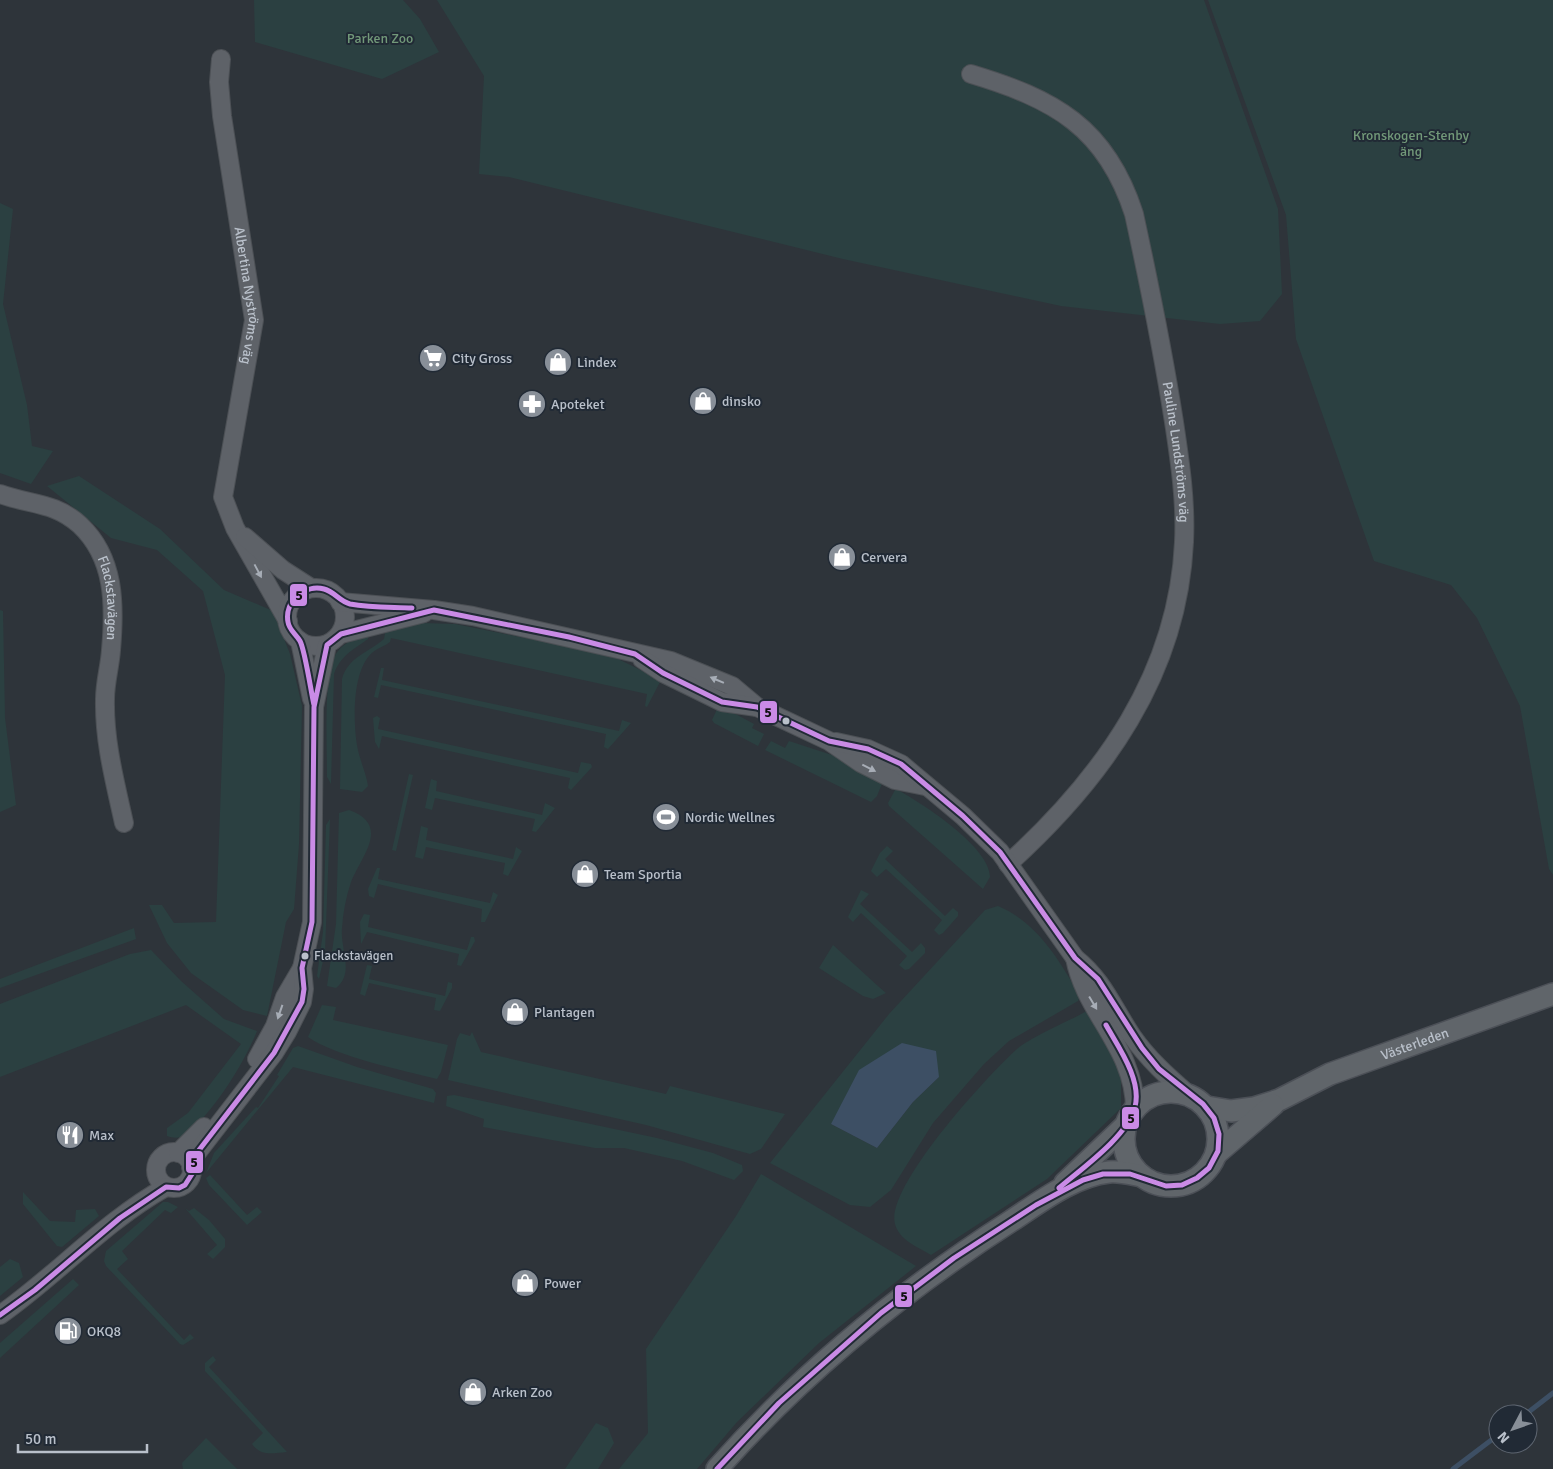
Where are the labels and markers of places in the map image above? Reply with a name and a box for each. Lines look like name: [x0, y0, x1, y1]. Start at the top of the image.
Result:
supermarket icon: City Gross: [418, 343, 448, 373]
shop icon: Lindex: [543, 347, 573, 377]
place label: City Gross: [452, 350, 512, 367]
place label: Lindex: [577, 354, 617, 371]
shop icon: dinsko: [688, 386, 718, 416]
pharmacy icon: Apoteket: [517, 389, 547, 419]
place label: dinsko: [722, 393, 761, 410]
place label: Apoteket: [551, 396, 605, 413]
shop icon: Cervera: [827, 542, 857, 572]
place label: Cervera: [861, 549, 907, 566]
unlabelled marker: [781, 716, 791, 726]
sports icon: Nordic Wellnes: [651, 802, 681, 832]
place label: Nordic Wellnes: [685, 809, 775, 826]
shop icon: Team Sportia: [570, 859, 600, 889]
place label: Team Sportia: [604, 866, 682, 883]
place label: Flackstavägen: [314, 948, 393, 964]
marker: Flackstavägen: [300, 951, 310, 961]
shop icon: Plantagen: [500, 997, 530, 1027]
place label: Plantagen: [534, 1004, 595, 1021]
restaurant icon: Max: [55, 1120, 85, 1150]
place label: Max: [89, 1127, 114, 1144]
shop icon: Power: [510, 1268, 540, 1298]
place label: Power: [544, 1275, 582, 1292]
fuel station icon: OKQ8: [53, 1316, 83, 1346]
place label: OKQ8: [87, 1323, 121, 1340]
shop icon: Arken Zoo: [458, 1377, 488, 1407]
place label: Arken Zoo: [492, 1384, 552, 1401]

